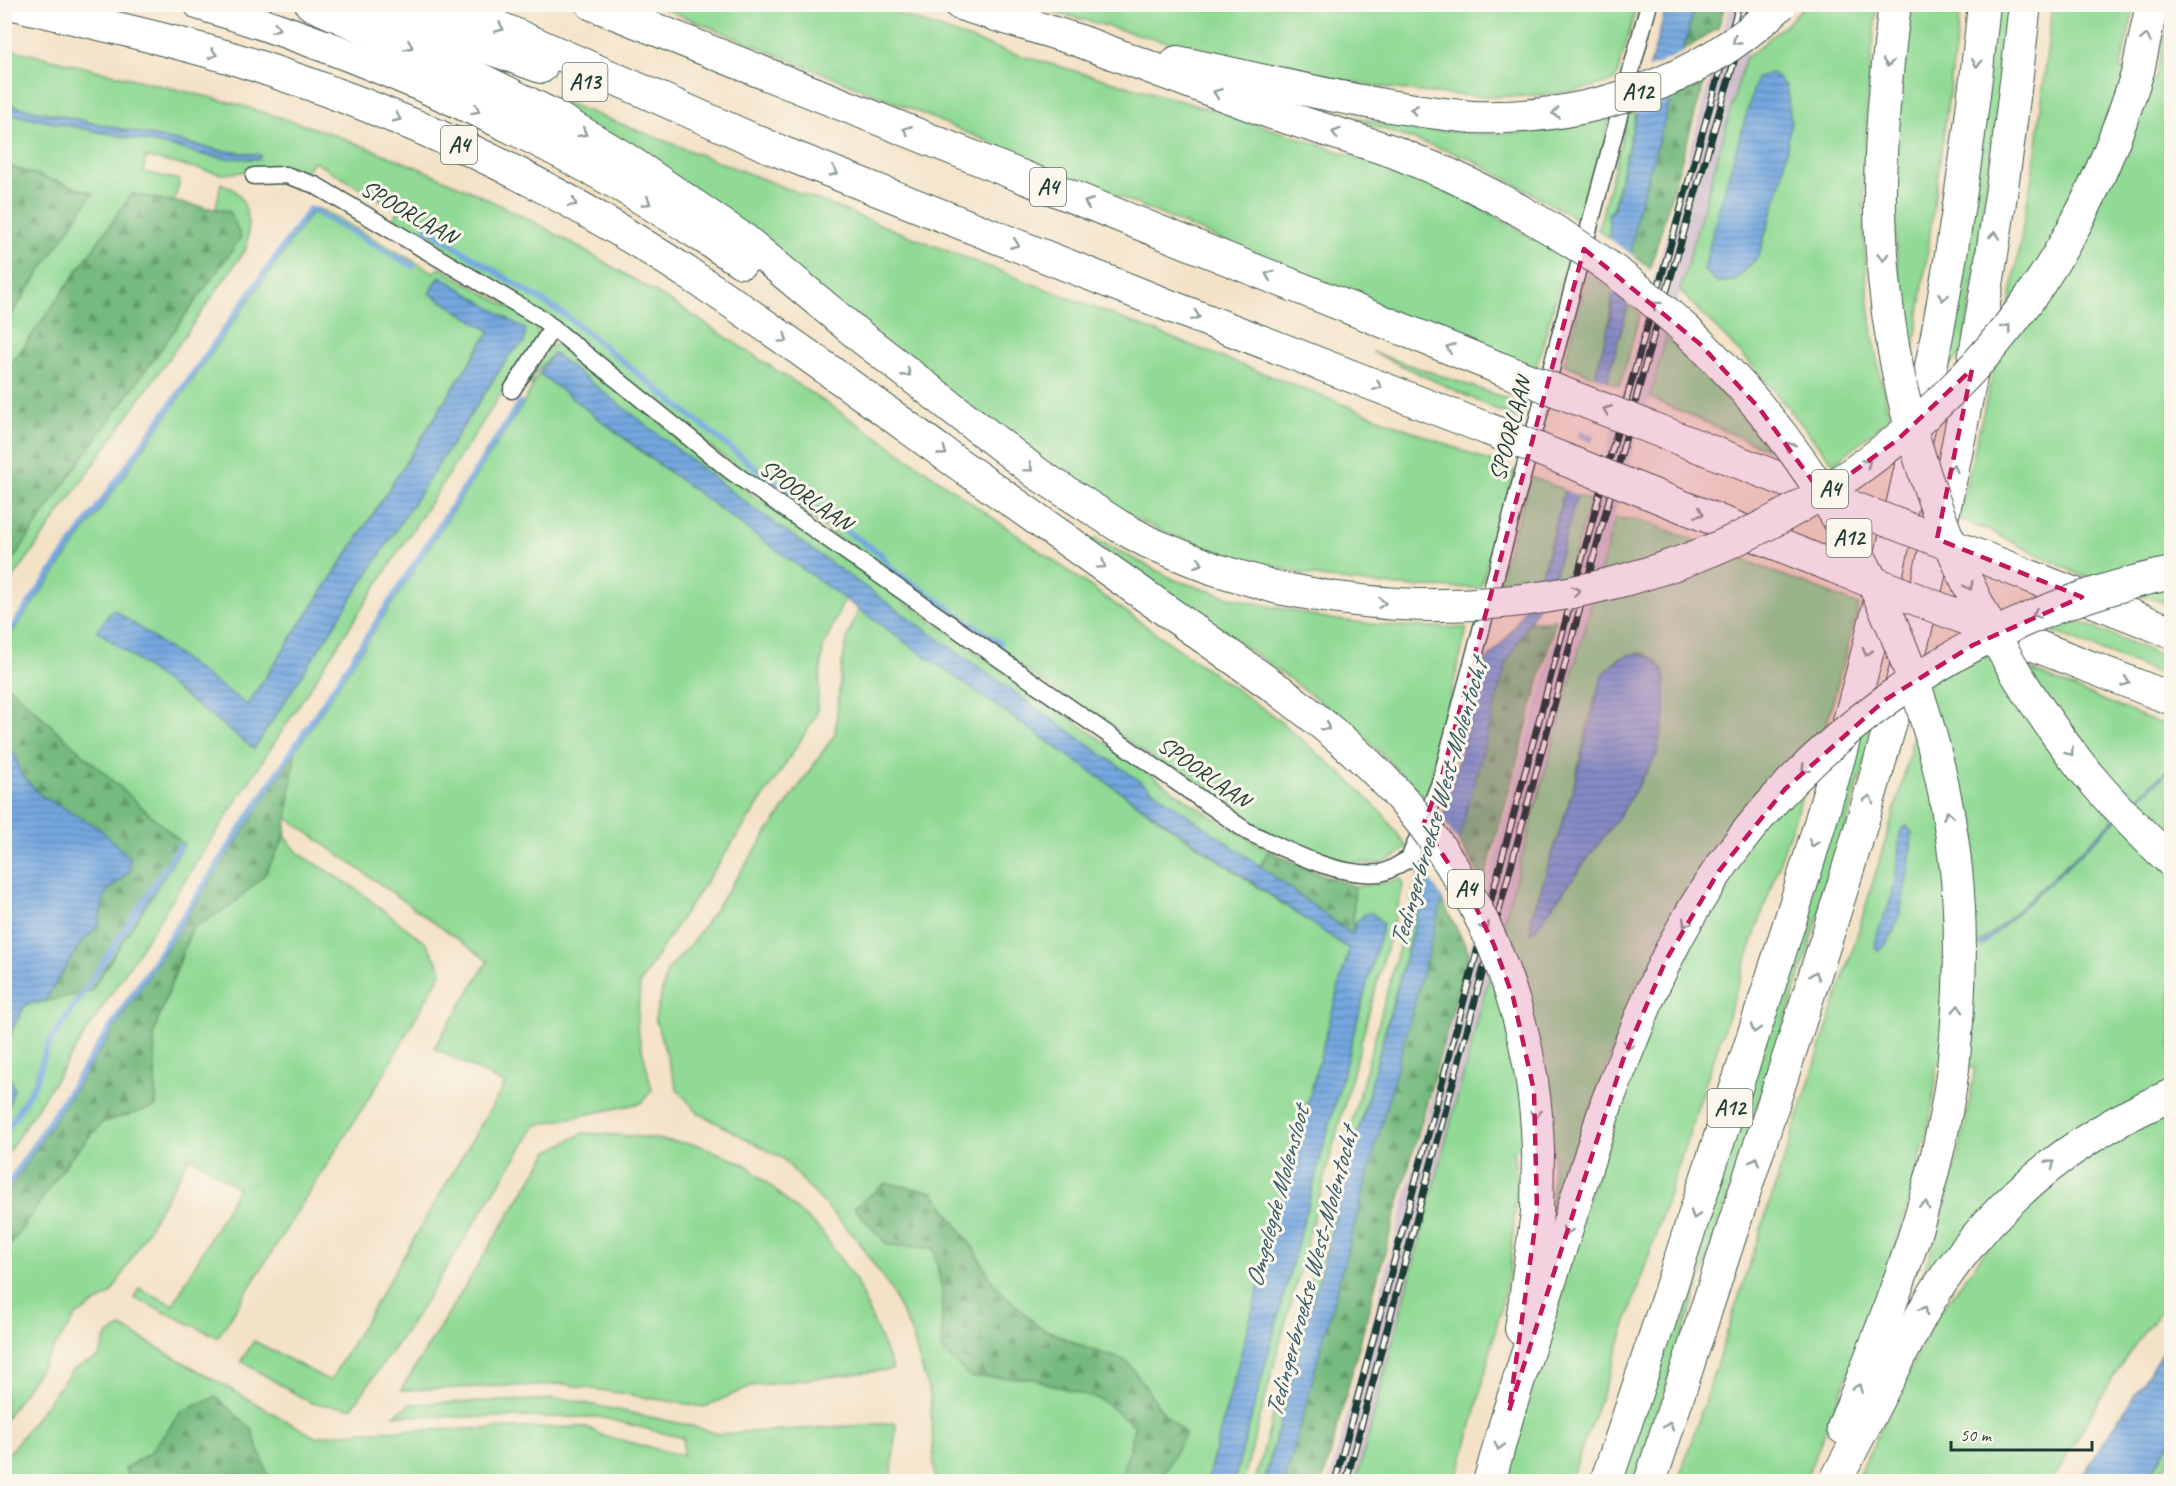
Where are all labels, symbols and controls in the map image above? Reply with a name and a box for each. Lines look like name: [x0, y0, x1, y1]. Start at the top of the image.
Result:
one-way arrow: [270, 21, 281, 34]
one-way arrow: [493, 21, 504, 33]
one-way arrow: [2139, 33, 2152, 43]
one-way arrow: [1731, 34, 1742, 45]
one-way arrow: [402, 39, 413, 51]
one-way arrow: [208, 47, 218, 59]
one-way arrow: [1882, 58, 1895, 67]
one-way arrow: [1971, 58, 1984, 67]
road number: A13: [562, 63, 608, 101]
road number: A12: [1616, 73, 1660, 111]
one-way arrow: [1212, 87, 1223, 100]
one-way arrow: [470, 102, 481, 114]
one-way arrow: [1410, 104, 1419, 116]
one-way arrow: [1552, 106, 1561, 118]
one-way arrow: [391, 111, 402, 123]
one-way arrow: [902, 125, 912, 138]
road number: A4: [441, 126, 477, 164]
one-way arrow: [577, 126, 587, 137]
one-way arrow: [1331, 128, 1342, 140]
one-way arrow: [828, 165, 839, 178]
road number: A4: [1030, 168, 1066, 206]
street label: SPOORLAAN: [356, 172, 465, 253]
one-way arrow: [641, 195, 652, 206]
one-way arrow: [567, 196, 577, 207]
one-way arrow: [1083, 198, 1094, 210]
one-way arrow: [1989, 230, 2001, 239]
one-way arrow: [1009, 237, 1020, 249]
one-way arrow: [1876, 253, 1889, 262]
one-way arrow: [1264, 270, 1274, 283]
one-way arrow: [1937, 292, 1950, 302]
one-way arrow: [1652, 301, 1663, 312]
one-way arrow: [1190, 309, 1201, 321]
one-way arrow: [1999, 324, 2010, 335]
one-way arrow: [778, 332, 789, 343]
one-way arrow: [1445, 343, 1456, 355]
one-way arrow: [900, 366, 911, 377]
street label: SPOORLAAN: [1482, 371, 1539, 484]
one-way arrow: [1372, 379, 1383, 392]
one-way arrow: [1602, 405, 1613, 418]
one-way arrow: [1786, 442, 1797, 453]
one-way arrow: [936, 445, 947, 456]
street label: SPOORLAAN: [754, 452, 861, 540]
one-way arrow: [1860, 459, 1871, 470]
one-way arrow: [1023, 460, 1034, 471]
one-way arrow: [1946, 463, 1959, 473]
road number: A4: [1812, 470, 1848, 508]
one-way arrow: [1694, 506, 1705, 519]
road number: A12: [1826, 519, 1872, 557]
one-way arrow: [1193, 556, 1204, 568]
one-way arrow: [1095, 558, 1106, 569]
one-way arrow: [1961, 580, 1973, 591]
one-way arrow: [1570, 585, 1580, 598]
one-way arrow: [1377, 596, 1386, 609]
one-way arrow: [2031, 607, 2042, 619]
one-way arrow: [1862, 647, 1875, 657]
water label: Tedingerbroekse West-Molentocht: [1381, 651, 1496, 951]
one-way arrow: [2121, 674, 2131, 687]
one-way arrow: [1319, 719, 1330, 730]
street label: SPOORLAAN: [1152, 729, 1259, 817]
one-way arrow: [2063, 745, 2074, 756]
one-way arrow: [1802, 762, 1812, 773]
one-way arrow: [1862, 794, 1874, 805]
one-way arrow: [1942, 810, 1955, 820]
one-way arrow: [1808, 837, 1820, 848]
road number: A4: [1448, 870, 1484, 908]
one-way arrow: [1682, 917, 1694, 927]
one-way arrow: [1478, 920, 1490, 931]
one-way arrow: [1808, 970, 1821, 981]
one-way arrow: [1952, 1005, 1965, 1014]
one-way arrow: [1750, 1023, 1762, 1034]
one-way arrow: [1623, 1040, 1636, 1051]
road number: A12: [1708, 1089, 1752, 1127]
water label: Omgelegde Molensloot: [1237, 1098, 1318, 1291]
one-way arrow: [1529, 1109, 1542, 1118]
water label: Tedingerbroekse West-Molentocht: [1257, 1119, 1367, 1420]
one-way arrow: [1748, 1156, 1761, 1167]
one-way arrow: [2044, 1161, 2055, 1172]
one-way arrow: [1917, 1200, 1930, 1210]
one-way arrow: [1689, 1209, 1702, 1220]
one-way arrow: [1562, 1225, 1574, 1236]
one-way arrow: [1917, 1306, 1928, 1316]
one-way arrow: [1851, 1383, 1864, 1394]
scale bar: [1951, 1414, 2092, 1452]
one-way arrow: [1661, 1421, 1674, 1432]
text: 50 m: [1960, 1424, 1993, 1446]
one-way arrow: [1494, 1441, 1506, 1451]

